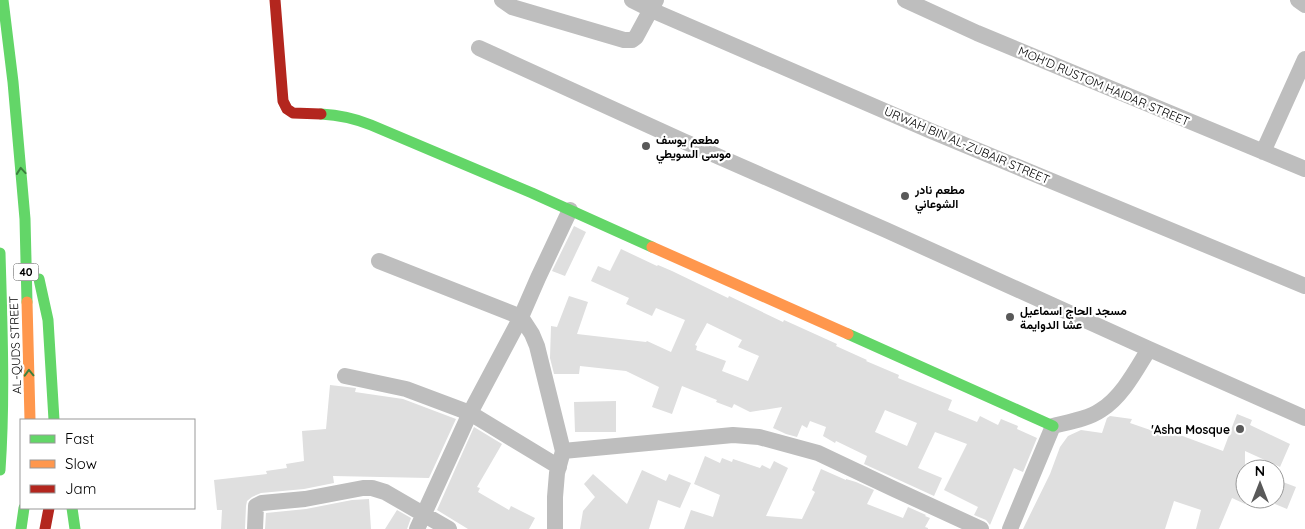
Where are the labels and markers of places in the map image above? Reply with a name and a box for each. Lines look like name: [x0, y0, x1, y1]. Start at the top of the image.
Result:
place label: مطعم يوسف موسى السويطي: [656, 132, 731, 164]
marker: مطعم يوسف موسى السويطي: [640, 140, 652, 152]
place label: مطعم نادر الشوعاني: [914, 182, 965, 214]
marker: مطعم نادر الشوعاني: [899, 190, 911, 202]
place label: مسجد الحاج اسماعيل عشا الدوايمة: [1020, 303, 1127, 333]
marker: مسجد الحاج اسماعيل عشا الدوايمة: [1004, 311, 1016, 323]
place label: 'Asha Mosque: [1151, 422, 1230, 437]
marker: 'Asha Mosque: [1234, 423, 1246, 435]

